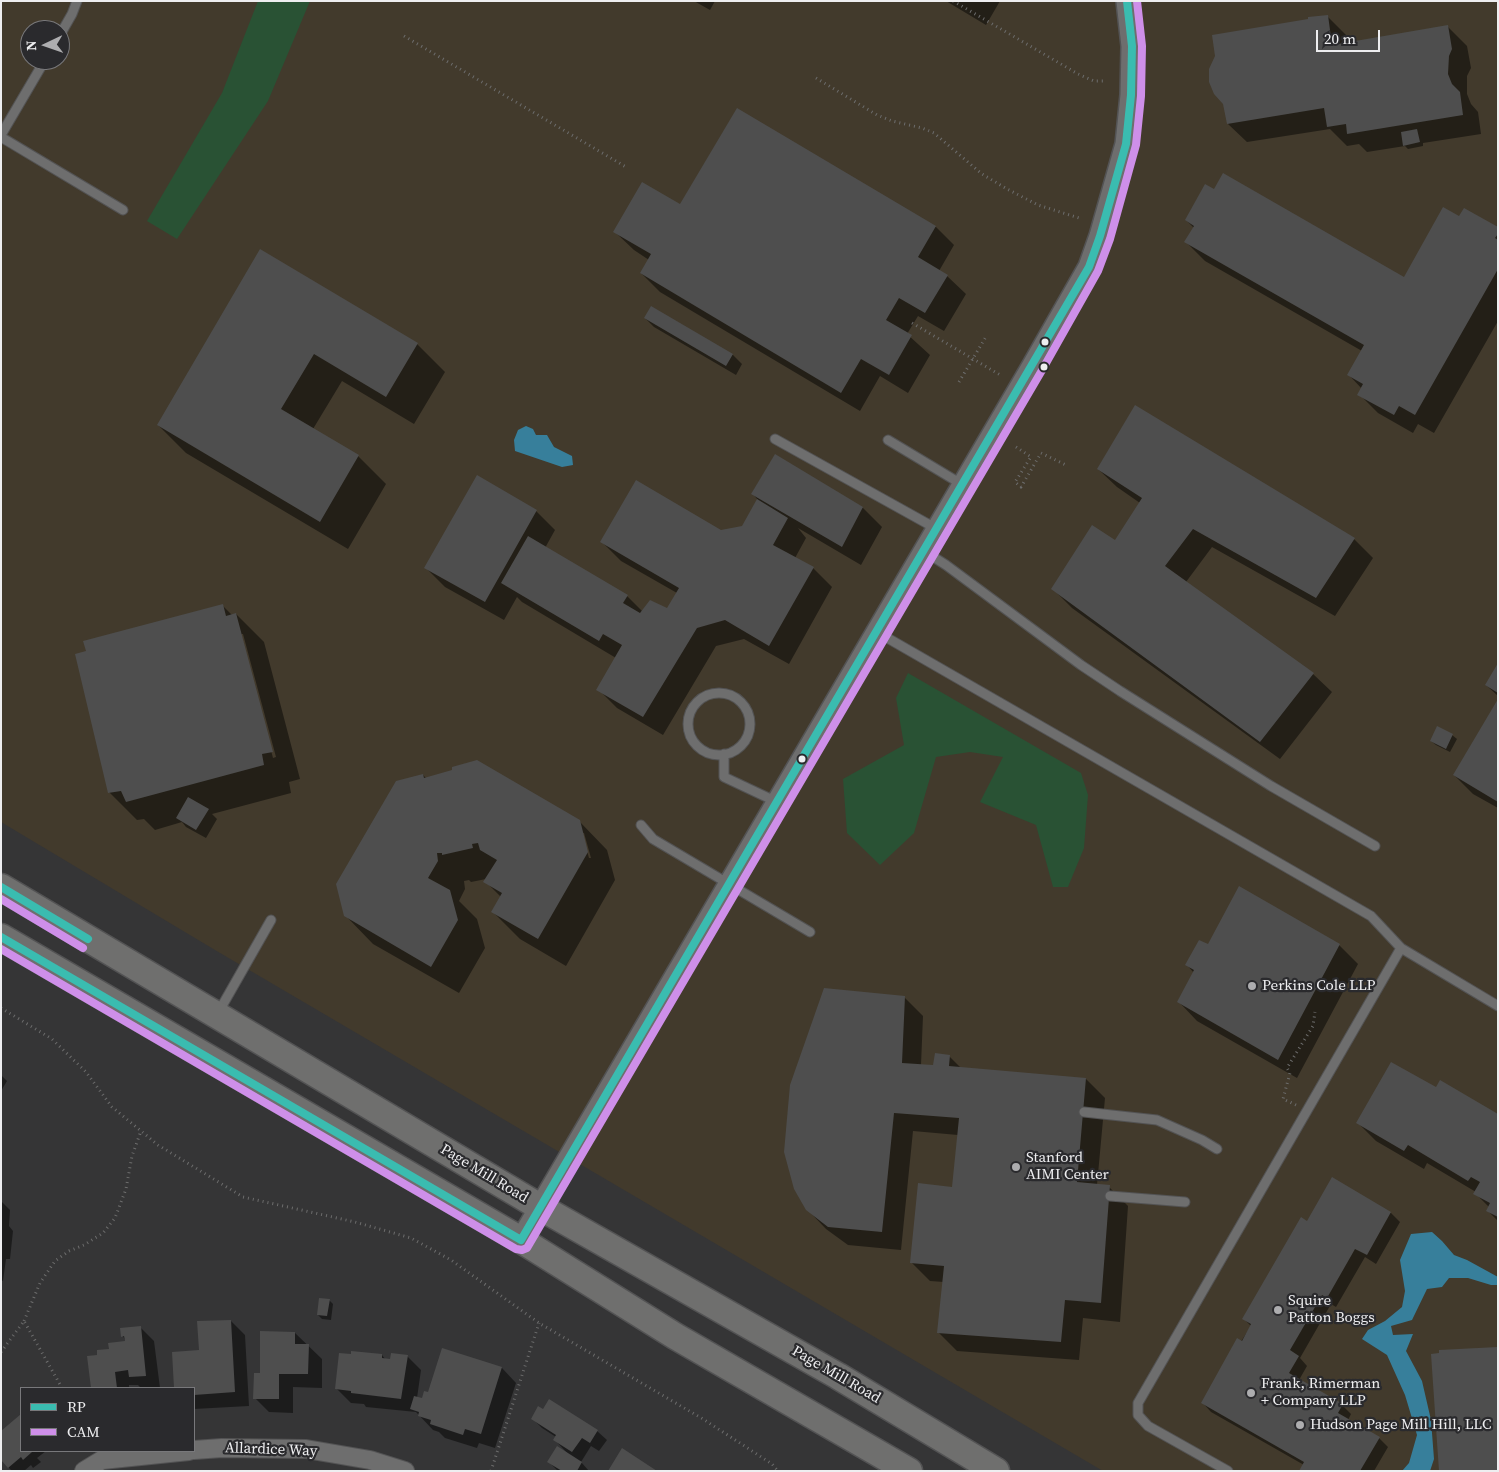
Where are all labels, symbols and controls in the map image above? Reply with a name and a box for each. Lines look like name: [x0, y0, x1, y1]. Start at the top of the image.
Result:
north arrow: [20, 20, 70, 70]
scale bar: [1319, 20, 1383, 52]
text: 20 m: [1324, 28, 1356, 49]
text: N: [21, 40, 41, 51]
unlabelled marker: [1040, 337, 1050, 347]
unlabelled marker: [1039, 362, 1049, 372]
unlabelled marker: [797, 754, 807, 764]
place label: Perkins Cole LLP: [1262, 977, 1375, 995]
marker: Perkins Cole LLP: [1246, 980, 1258, 992]
street label: Page Mill Road: [437, 1141, 531, 1207]
place label: Stanford AIMI Center: [1026, 1149, 1109, 1184]
marker: Stanford AIMI Center: [1010, 1161, 1022, 1173]
place label: Squire Patton Boggs: [1288, 1292, 1375, 1327]
marker: Squire Patton Boggs: [1272, 1304, 1284, 1316]
street label: Page Mill Road: [788, 1342, 884, 1408]
place label: Frank, Rimerman + Company LLP: [1261, 1375, 1380, 1410]
legend: [20, 1387, 195, 1452]
marker: Frank, Rimerman + Company LLP: [1245, 1387, 1257, 1399]
text: RP: [67, 1396, 86, 1417]
place label: Hudson Page Mill Hill, LLC: [1310, 1416, 1491, 1434]
marker: Hudson Page Mill Hill, LLC: [1294, 1419, 1306, 1431]
text: CAM: [67, 1421, 100, 1442]
street label: Allardice Way: [224, 1439, 318, 1461]

